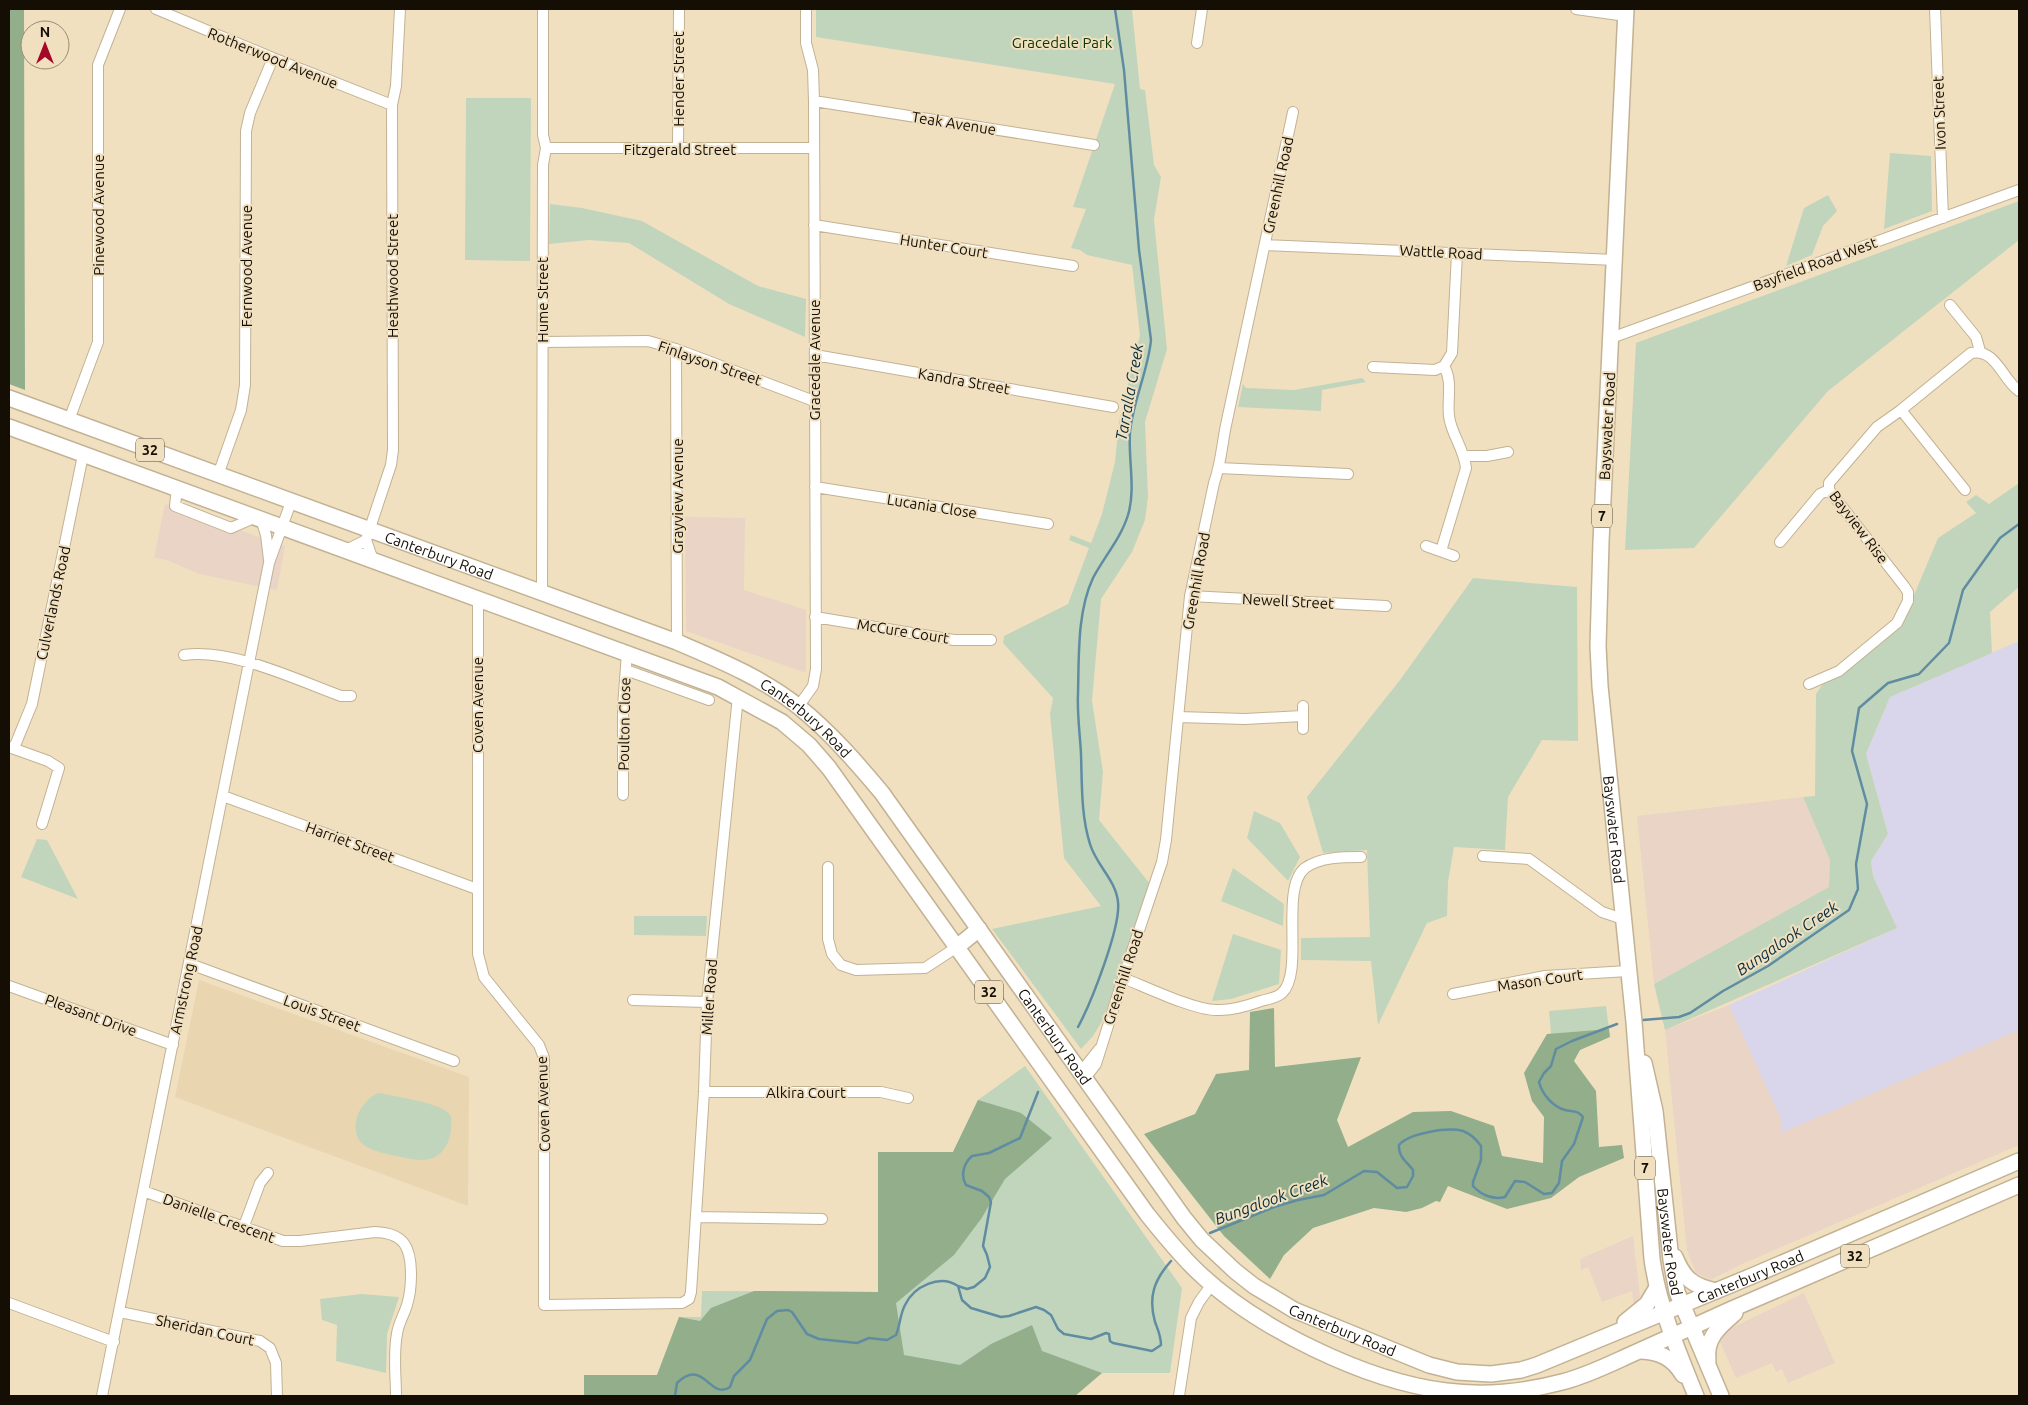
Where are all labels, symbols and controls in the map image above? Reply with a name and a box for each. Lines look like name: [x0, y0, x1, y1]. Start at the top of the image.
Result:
north arrow: [20, 20, 70, 70]
text: N: [40, 24, 50, 40]
street label: Rotherwood Avenue: [205, 24, 341, 92]
street label: Hender Street: [670, 31, 687, 127]
park label: Gracedale Park: [1012, 34, 1113, 51]
street label: Ivon Street: [1929, 76, 1949, 150]
street label: Teak Avenue: [911, 108, 997, 138]
street label: Greenhill Road: [1259, 135, 1297, 235]
street label: Fitzgerald Street: [624, 141, 736, 158]
street label: Pinewood Avenue: [90, 154, 107, 276]
street label: Fernwood Avenue: [238, 205, 255, 327]
street label: Heathwood Street: [384, 214, 401, 338]
street label: Hunter Court: [899, 231, 989, 261]
street label: Bayfield Road West: [1751, 234, 1879, 294]
street label: Wattle Road: [1399, 241, 1483, 263]
street label: Hume Street: [534, 257, 551, 343]
street label: Gracedale Avenue: [806, 299, 823, 421]
street label: Finlayson Street: [656, 337, 764, 389]
water label: Tarralla Creek: [1112, 341, 1147, 442]
street label: Kandra Street: [917, 365, 1011, 397]
street label: Bayswater Road: [1596, 372, 1618, 480]
road number: 32: [136, 438, 164, 462]
street label: Grayview Avenue: [669, 438, 686, 554]
street label: Bayview Rise: [1826, 487, 1892, 567]
street label: Lucania Close: [886, 490, 978, 522]
road number: 7: [1592, 504, 1612, 528]
street label: Canterbury Road: [383, 528, 496, 583]
street label: Greenhill Road: [1179, 531, 1213, 631]
street label: Culverlands Road: [33, 544, 73, 662]
street label: Newell Street: [1242, 590, 1335, 612]
street label: McCure Court: [856, 615, 950, 647]
street label: Coven Avenue: [469, 657, 486, 753]
street label: Canterbury Road: [758, 675, 855, 761]
street label: Poulton Close: [615, 677, 633, 771]
street label: Bayswater Road: [1601, 775, 1628, 884]
street label: Harriet Street: [304, 818, 397, 866]
water label: Bungalook Creek: [1733, 897, 1842, 979]
street label: Armstrong Road: [166, 924, 206, 1036]
street label: Greenhill Road: [1100, 927, 1146, 1027]
street label: Miller Road: [698, 958, 720, 1036]
street label: Mason Court: [1496, 966, 1584, 994]
road number: 32: [975, 980, 1003, 1004]
street label: Canterbury Road: [1015, 985, 1095, 1088]
street label: Pleasant Drive: [43, 991, 139, 1039]
street label: Louis Street: [281, 991, 363, 1035]
street label: Coven Avenue: [533, 1056, 553, 1152]
street label: Alkira Court: [766, 1084, 846, 1101]
road number: 7: [1635, 1156, 1655, 1180]
water label: Bungalook Creek: [1212, 1170, 1331, 1228]
street label: Bayswater Road: [1655, 1187, 1686, 1297]
street label: Danielle Crescent: [161, 1190, 277, 1246]
road number: 32: [1841, 1244, 1869, 1268]
street label: Canterbury Road: [1694, 1246, 1806, 1306]
street label: Canterbury Road: [1287, 1300, 1399, 1359]
street label: Sheridan Court: [154, 1311, 256, 1349]

